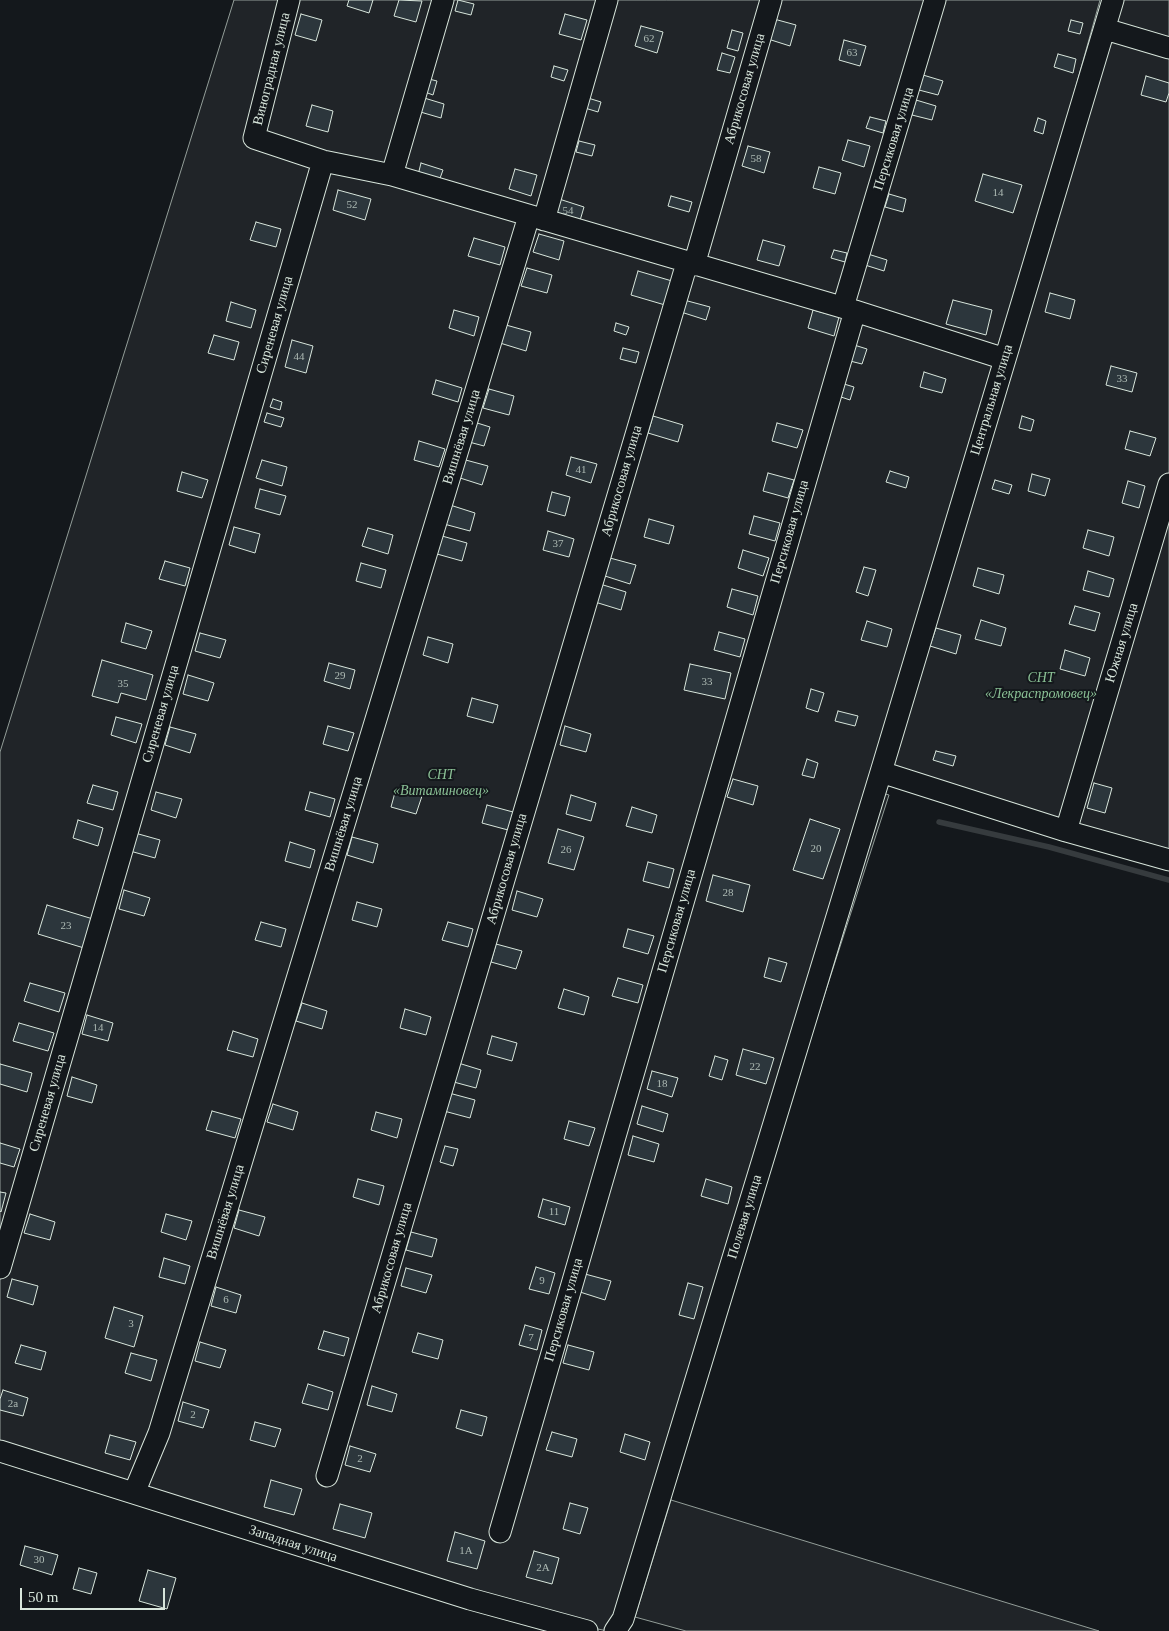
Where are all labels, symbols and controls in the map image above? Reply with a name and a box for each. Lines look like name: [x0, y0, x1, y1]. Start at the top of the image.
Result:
street label: Виноградная улица: [250, 11, 294, 127]
house number: 62: [644, 32, 654, 46]
street label: Абрикосовая улица: [721, 32, 769, 146]
house number: 63: [846, 46, 858, 60]
street label: Персиковая улица: [870, 85, 918, 193]
house number: 58: [750, 152, 761, 166]
house number: 14: [992, 186, 1004, 200]
house number: 52: [347, 198, 358, 212]
house number: 54: [562, 204, 574, 218]
street label: Сиреневая улица: [253, 274, 297, 376]
street label: Центральная улица: [967, 343, 1017, 457]
house number: 44: [294, 350, 304, 364]
house number: 33: [1116, 372, 1128, 386]
street label: Вишнёвая улица: [440, 387, 484, 487]
street label: Абрикосовая улица: [598, 424, 646, 538]
house number: 41: [576, 463, 586, 477]
street label: Персиковая улица: [767, 478, 813, 586]
house number: 37: [552, 537, 564, 551]
street label: Южная улица: [1102, 601, 1142, 685]
street label: Сиреневая улица: [139, 663, 183, 765]
house number: 29: [334, 669, 346, 683]
park label: СНТ «Лекраспромовец»: [985, 670, 1097, 702]
house number: 33: [702, 675, 712, 689]
house number: 35: [118, 677, 128, 691]
park label: СНТ «Витаминовец»: [393, 767, 489, 800]
street label: Вишнёвая улица: [322, 774, 366, 874]
street label: Абрикосовая улица: [483, 812, 531, 926]
house number: 20: [810, 842, 821, 856]
house number: 26: [560, 843, 572, 857]
street label: Персиковая улица: [654, 867, 700, 975]
house number: 28: [722, 886, 734, 900]
house number: 23: [60, 919, 72, 933]
house number: 14: [92, 1021, 104, 1035]
street label: Сиреневая улица: [26, 1052, 70, 1154]
house number: 22: [750, 1060, 760, 1074]
house number: 18: [656, 1077, 668, 1091]
street label: Вишнёвая улица: [204, 1162, 248, 1262]
street label: Полевая улица: [724, 1173, 766, 1261]
street label: Абрикосовая улица: [368, 1201, 416, 1315]
house number: 11: [549, 1205, 559, 1219]
street label: Персиковая улица: [541, 1256, 587, 1364]
house number: 9: [539, 1274, 545, 1288]
house number: 6: [223, 1293, 229, 1307]
house number: 3: [128, 1317, 134, 1331]
house number: 7: [528, 1331, 534, 1345]
house number: 2а: [8, 1397, 18, 1411]
house number: 2: [190, 1408, 196, 1422]
house number: 2: [357, 1452, 363, 1466]
street label: Западная улица: [247, 1522, 339, 1566]
house number: 1А: [459, 1544, 473, 1558]
house number: 30: [34, 1553, 44, 1567]
house number: 2А: [536, 1561, 550, 1575]
scale bar: [22, 1578, 168, 1610]
text: 50 m: [28, 1589, 58, 1605]

